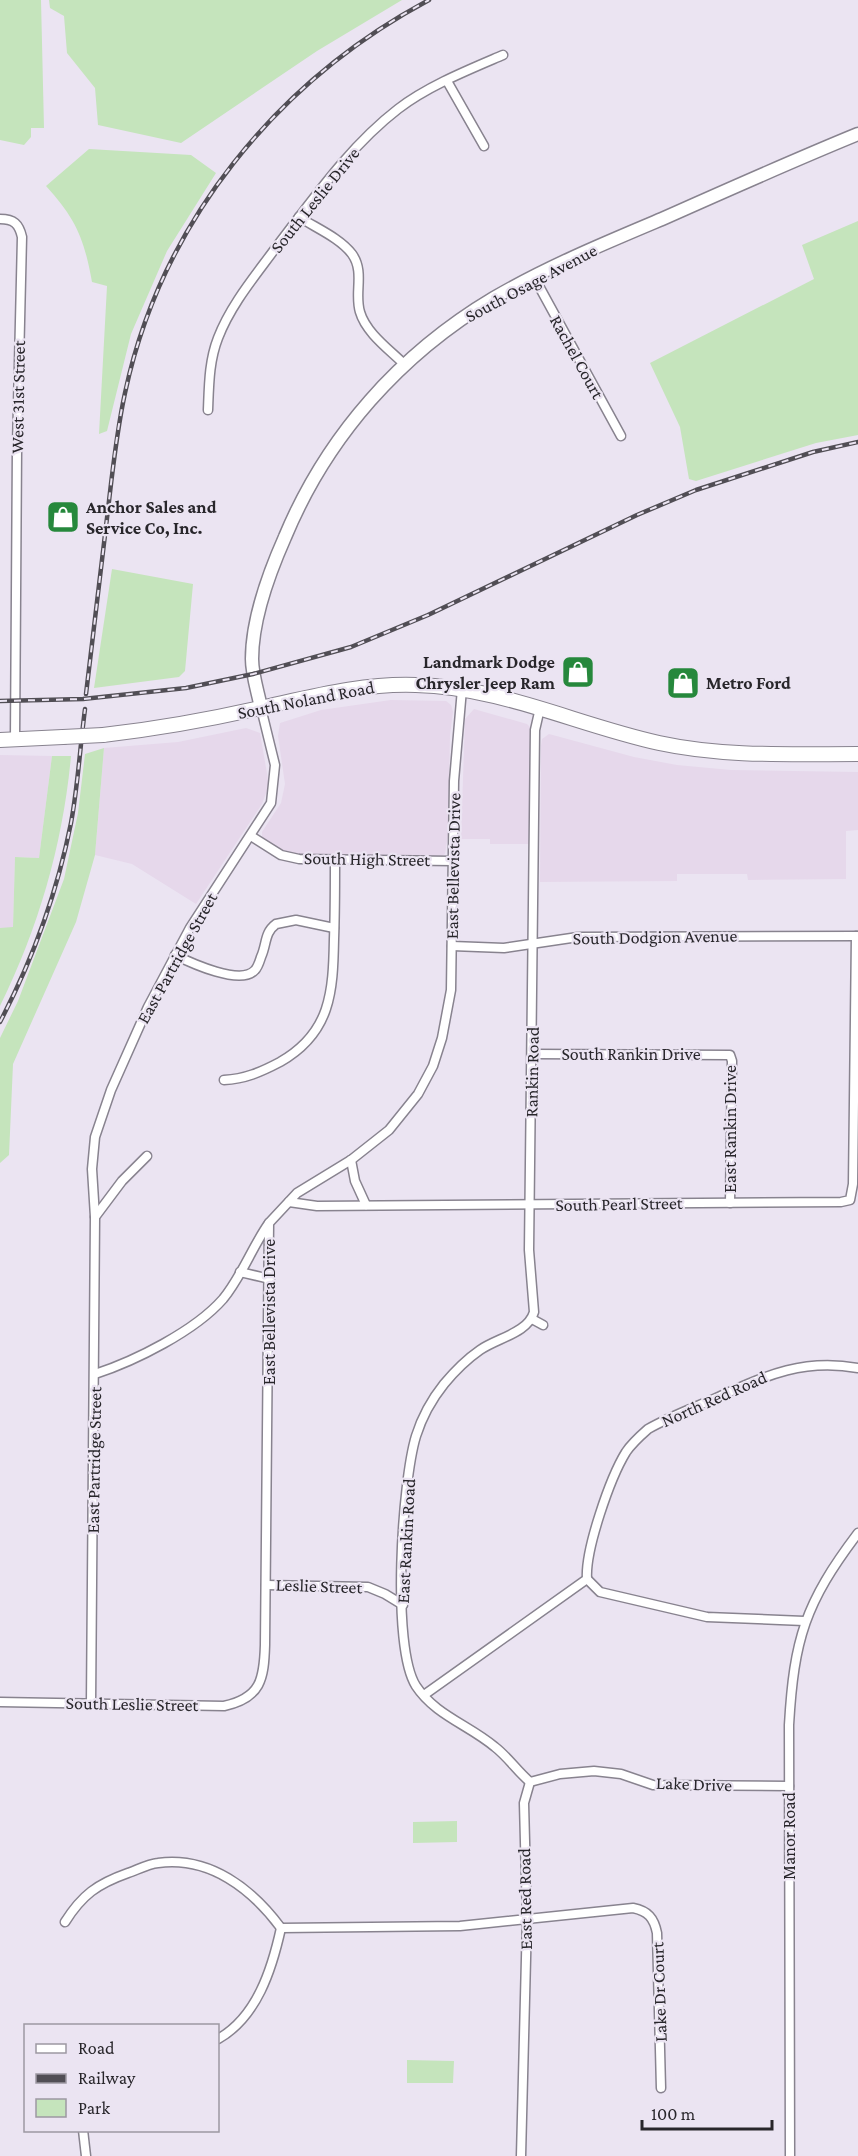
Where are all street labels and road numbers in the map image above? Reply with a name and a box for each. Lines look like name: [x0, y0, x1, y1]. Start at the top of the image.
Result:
street label: South Leslie Drive: [266, 143, 364, 257]
street label: South Osage Avenue: [462, 240, 600, 326]
street label: Rachel Court: [546, 312, 609, 403]
street label: West 31st Street: [7, 339, 29, 454]
street label: South Noland Road: [236, 677, 376, 723]
street label: East Bellevista Drive: [442, 793, 464, 939]
street label: South High Street: [304, 848, 431, 870]
street label: East Partridge Street: [133, 888, 222, 1027]
street label: South Dodgion Avenue: [572, 926, 738, 948]
street label: Rankin Road: [521, 1026, 543, 1118]
street label: South Rankin Drive: [561, 1044, 701, 1064]
street label: East Rankin Drive: [720, 1065, 740, 1193]
street label: South Pearl Street: [555, 1193, 684, 1215]
street label: East Bellevista Drive: [259, 1239, 279, 1385]
street label: North Red Road: [658, 1367, 770, 1431]
street label: East Partridge Street: [83, 1385, 105, 1533]
street label: East Rankin Road: [393, 1477, 419, 1604]
street label: Leslie Street: [275, 1574, 364, 1598]
street label: South Leslie Street: [65, 1693, 200, 1715]
street label: Lake Drive: [656, 1773, 733, 1795]
street label: Manor Road: [779, 1791, 799, 1880]
street label: East Red Road: [514, 1848, 536, 1950]
street label: Lake Dr Court: [647, 1941, 671, 2042]

